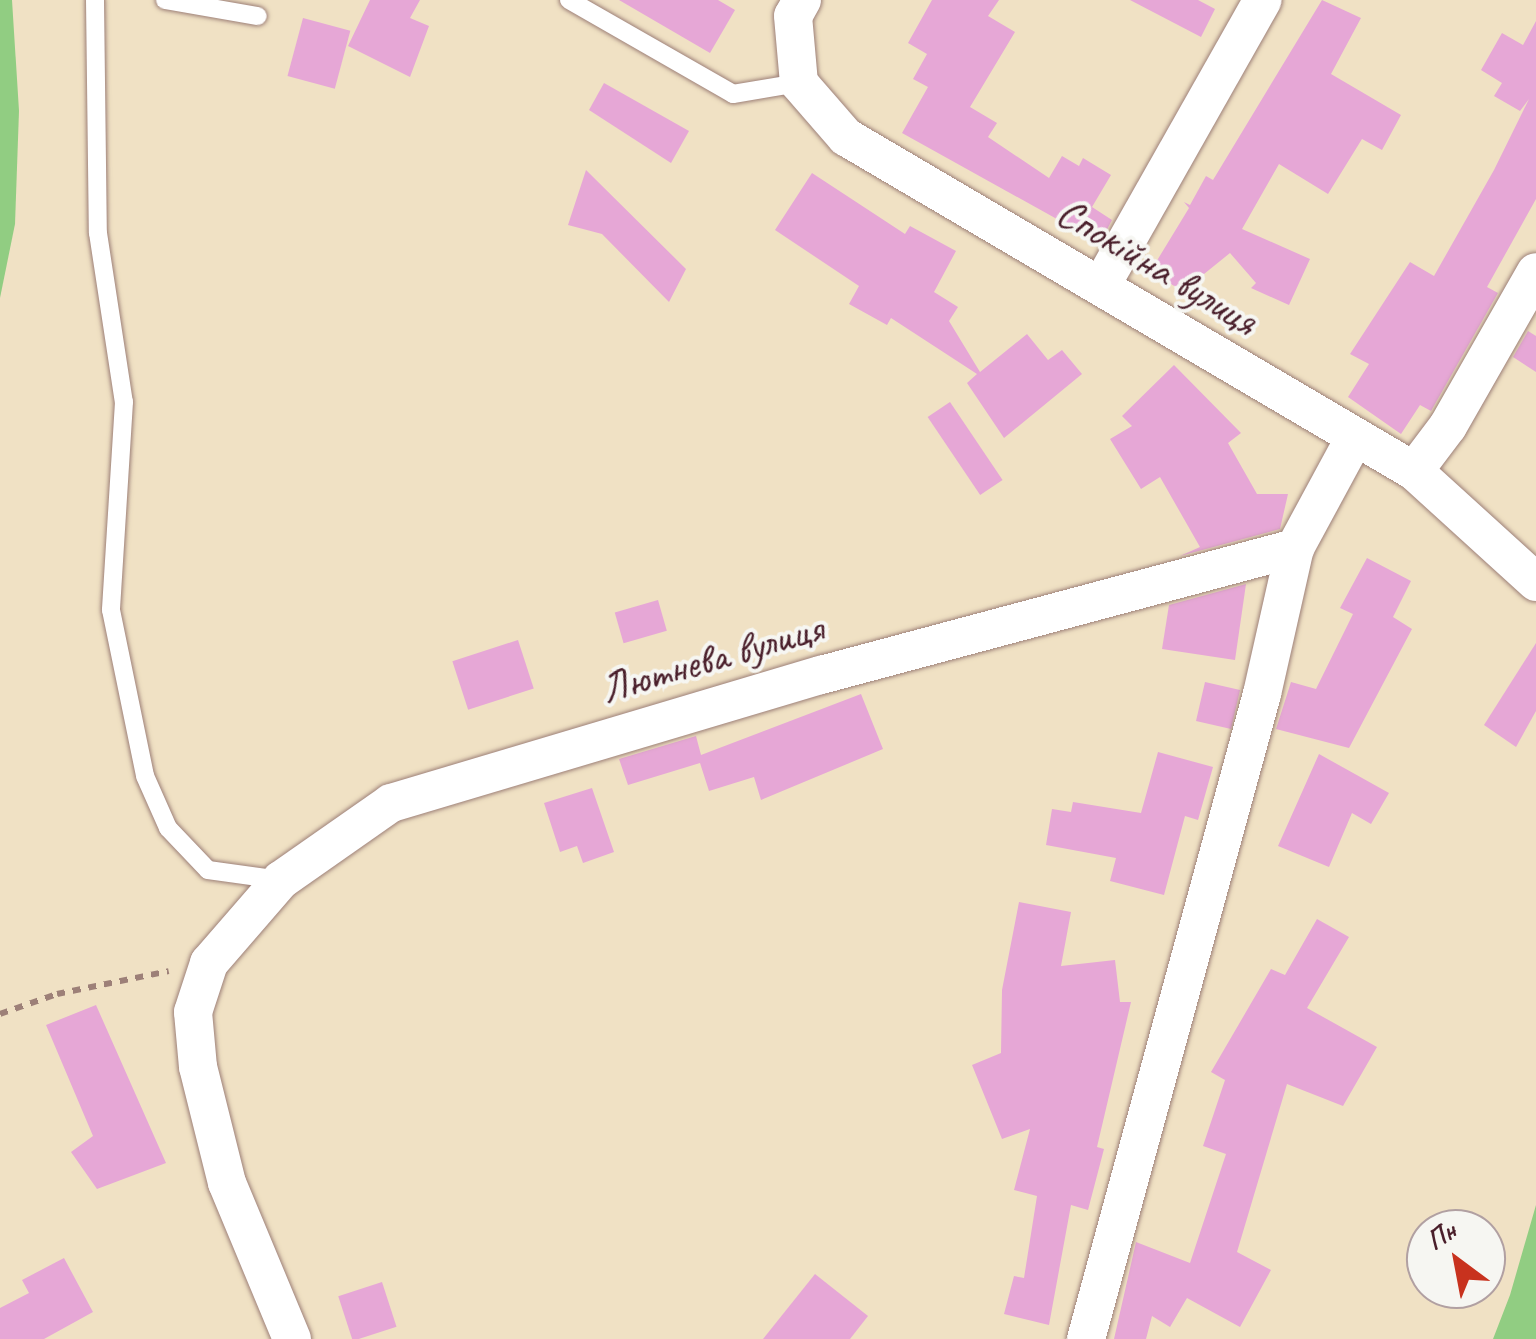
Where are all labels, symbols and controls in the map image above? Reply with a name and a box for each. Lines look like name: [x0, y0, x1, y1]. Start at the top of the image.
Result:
street label: Спокійна вулиця: [1047, 187, 1267, 347]
street label: Лютнева вулиця: [595, 603, 829, 715]
north arrow: [1406, 1209, 1506, 1309]
text: Пн: [1419, 1212, 1463, 1257]

